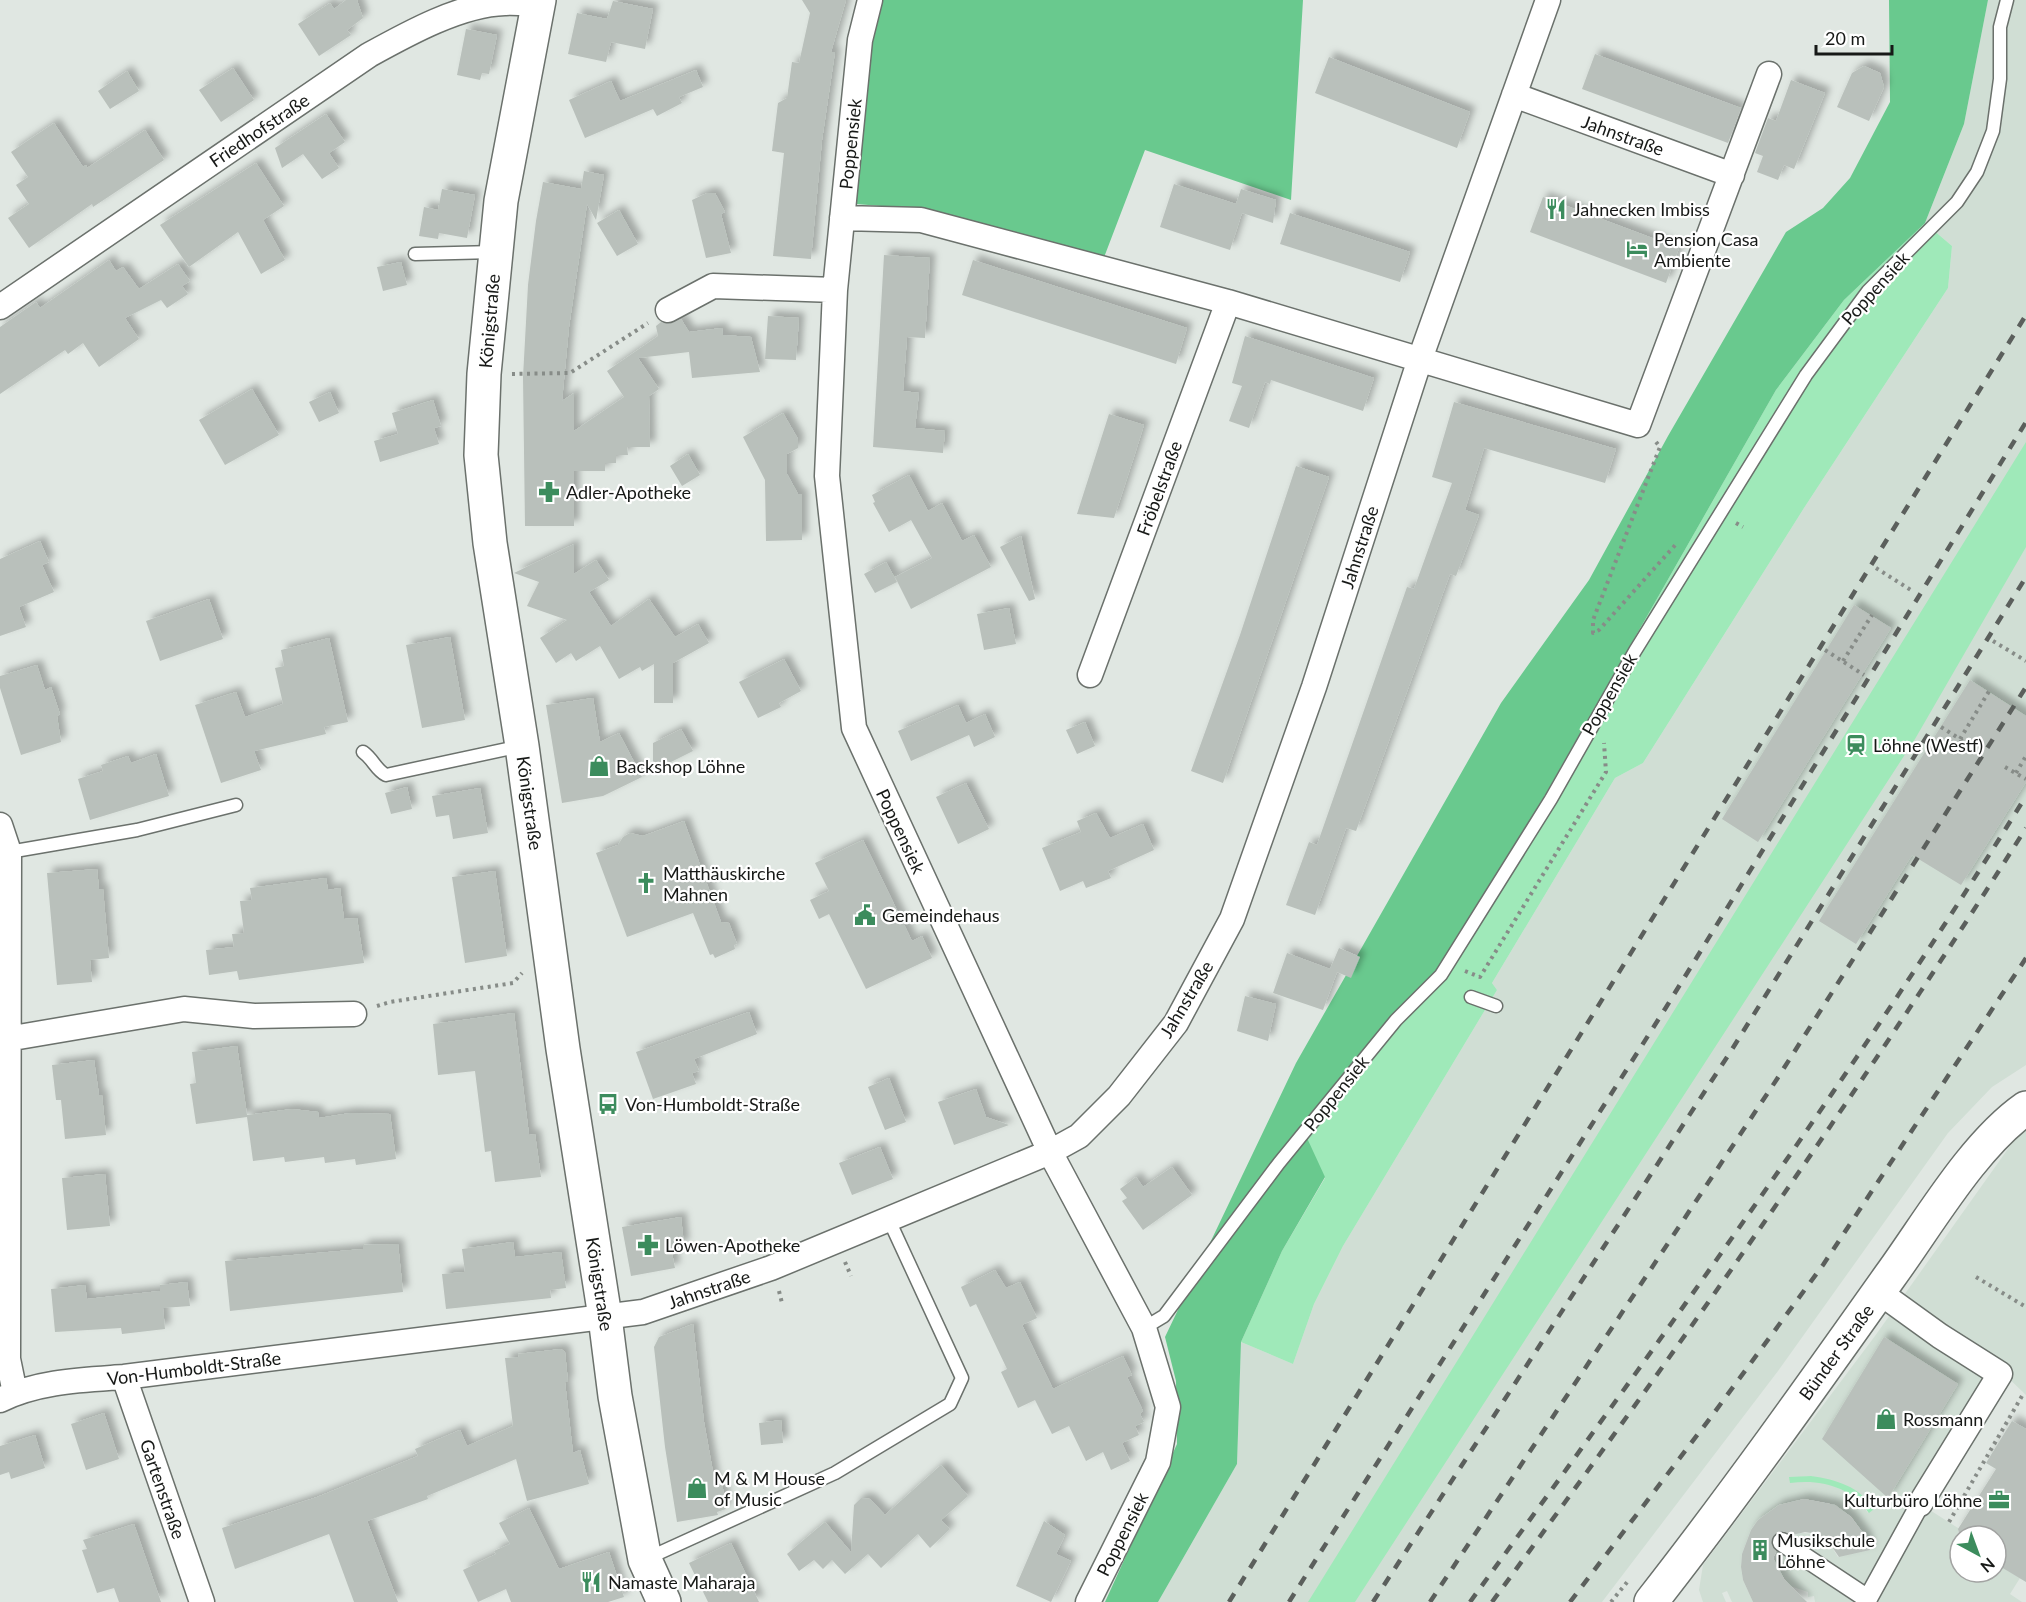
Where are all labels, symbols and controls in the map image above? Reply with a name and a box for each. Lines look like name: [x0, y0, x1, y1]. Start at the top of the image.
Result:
scale bar: [1816, 18, 1892, 56]
text: 20 m: [1825, 27, 1865, 49]
street label: Friedhofstraße: [205, 89, 313, 171]
street label: Poppensiek: [834, 97, 866, 190]
street label: Jahnstraße: [1579, 110, 1667, 160]
restaurant icon: Jahnecken Imbiss: [1544, 197, 1568, 221]
place label: Jahnecken Imbiss: [1573, 198, 1710, 220]
place label: Pension Casa Ambiente: [1654, 228, 1759, 271]
hotel icon: Pension Casa Ambiente: [1625, 237, 1649, 261]
street label: Poppensiek: [1836, 246, 1914, 329]
street label: Königstraße: [474, 273, 504, 369]
street label: Fröbelstraße: [1132, 438, 1186, 538]
pharmacy icon: Adler-Apotheke: [537, 480, 561, 504]
place label: Adler-Apotheke: [566, 481, 691, 503]
street label: Jahnstraße: [1335, 503, 1383, 591]
street label: Poppensiek: [1577, 648, 1642, 739]
station icon: Löhne (Westf): [1844, 733, 1868, 757]
place label: Löhne (Westf): [1873, 734, 1983, 756]
shop icon: Backshop Löhne: [587, 754, 611, 778]
street label: Königstraße: [513, 755, 547, 851]
place label: Backshop Löhne: [616, 755, 745, 777]
street label: Poppensiek: [872, 785, 931, 878]
place label: Matthäuskirche Mahnen: [663, 862, 785, 905]
church icon: Matthäuskirche Mahnen: [634, 871, 658, 895]
public building icon: Gemeindehaus: [853, 903, 877, 927]
place label: Gemeindehaus: [882, 904, 1000, 926]
street label: Jahnstraße: [1154, 957, 1218, 1041]
street label: Poppensiek: [1299, 1050, 1374, 1135]
bus stop icon: Von-Humboldt-Straße: [596, 1092, 620, 1116]
place label: Von-Humboldt-Straße: [625, 1093, 800, 1115]
pharmacy icon: Löwen-Apotheke: [636, 1233, 660, 1257]
place label: Löwen-Apotheke: [665, 1234, 800, 1256]
street label: Königstraße: [582, 1236, 618, 1332]
street label: Jahnstraße: [665, 1265, 753, 1313]
street label: Bünder Straße: [1794, 1300, 1878, 1404]
street label: Von-Humboldt-Straße: [106, 1346, 282, 1390]
shop icon: Rossmann: [1874, 1407, 1898, 1431]
place label: Rossmann: [1903, 1408, 1983, 1430]
street label: Gartenstraße: [136, 1436, 190, 1542]
place label: M & M House of Music: [714, 1467, 825, 1510]
shop icon: M & M House of Music: [685, 1476, 709, 1500]
street label: Poppensiek: [1092, 1488, 1153, 1580]
office icon: Kulturbüro Löhne: [1987, 1488, 2011, 1512]
place label: Kulturbüro Löhne: [1844, 1489, 1982, 1511]
north arrow: [1948, 1524, 2008, 1584]
place label: Musikschule Löhne: [1777, 1529, 1875, 1572]
building icon: Musikschule Löhne: [1748, 1538, 1772, 1562]
text: N: [1977, 1554, 1999, 1577]
restaurant icon: Namaste Maharaja: [579, 1570, 603, 1594]
place label: Namaste Maharaja: [608, 1571, 755, 1593]

